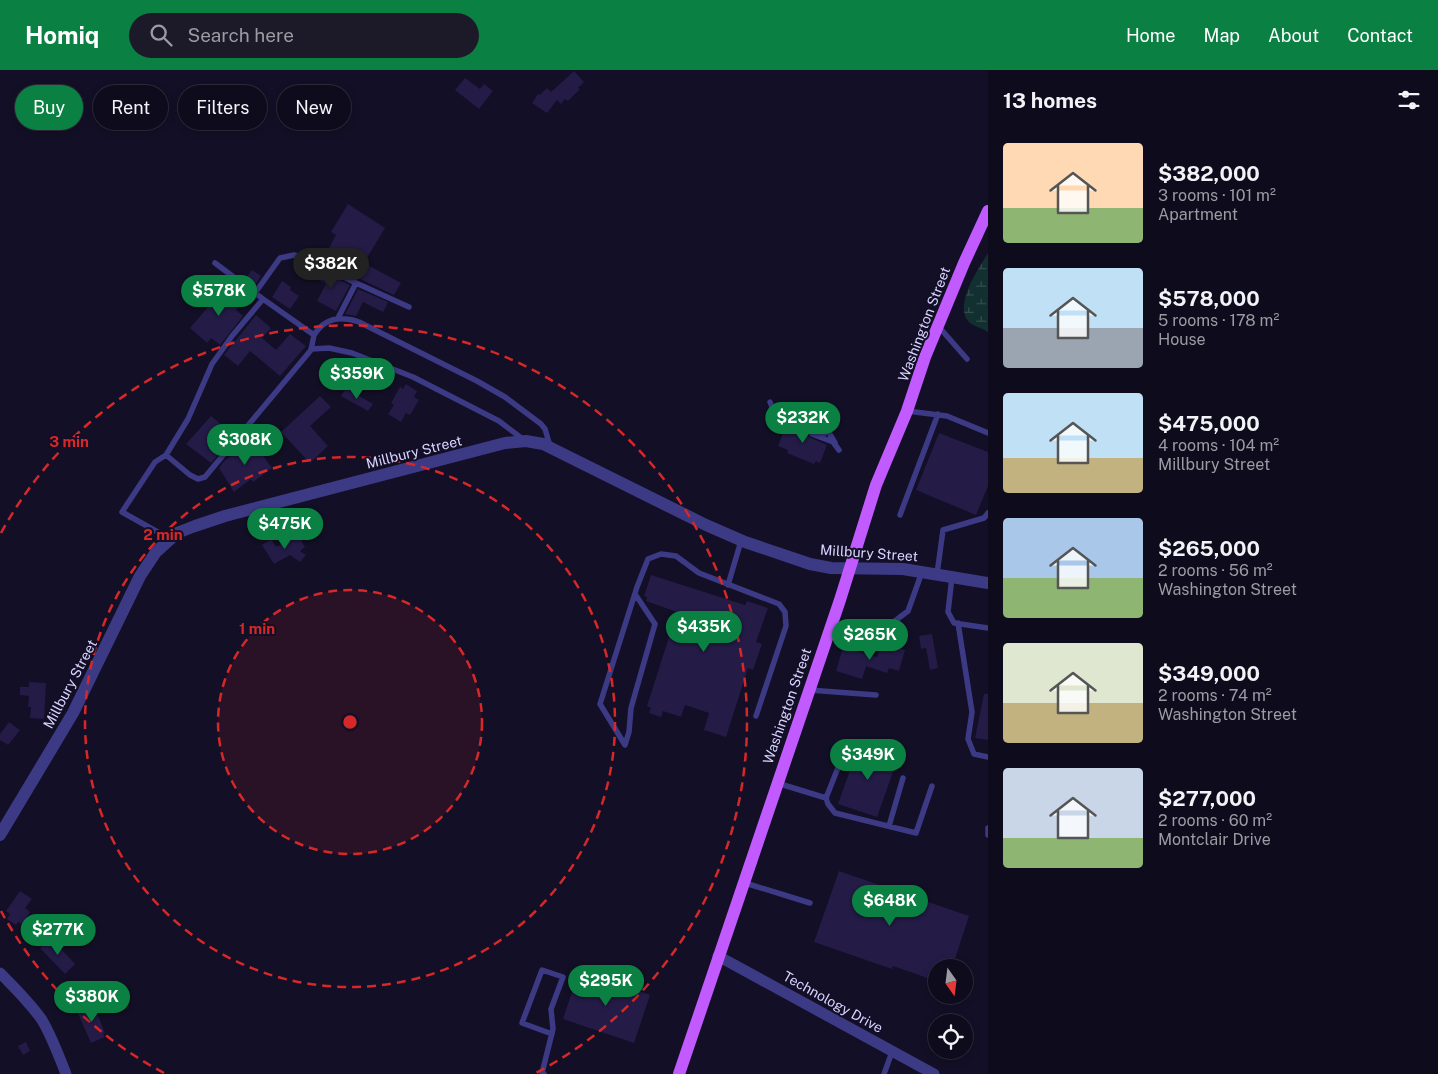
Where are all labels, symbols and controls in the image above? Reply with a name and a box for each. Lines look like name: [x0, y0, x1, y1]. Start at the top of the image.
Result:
search box: [129, 13, 479, 58]
text: Homiq: [25, 21, 99, 49]
icon: search: [147, 21, 175, 49]
text: Search here: [187, 24, 294, 46]
text: Home: [1126, 25, 1176, 46]
text: Map: [1204, 25, 1240, 46]
text: About: [1268, 25, 1319, 46]
text: Contact: [1347, 25, 1413, 46]
chip: Buy: [15, 85, 83, 130]
chip: Rent: [93, 85, 168, 130]
chip: Filters: [178, 85, 267, 130]
chip: New: [277, 85, 351, 130]
icon: filters: [1395, 86, 1423, 114]
text: 13 homes: [1003, 88, 1097, 113]
text: $382,000: [1158, 161, 1260, 186]
icon: home: [1043, 163, 1103, 223]
text: 3 rooms · 101 m²: [1158, 186, 1276, 205]
text: Apartment: [1158, 205, 1238, 224]
pin: $382K: [296, 248, 366, 290]
text: $382K: [304, 254, 358, 273]
street label: Washington Street: [895, 264, 953, 384]
pin: $578K: [184, 274, 254, 317]
text: $578K: [192, 281, 246, 300]
text: $578,000: [1158, 286, 1260, 311]
icon: home: [1043, 288, 1103, 348]
text: 5 rooms · 178 m²: [1158, 311, 1279, 330]
text: House: [1158, 330, 1206, 349]
pin: $359K: [322, 358, 392, 400]
text: $359K: [330, 364, 384, 383]
pin: $232K: [768, 402, 838, 444]
text: $232K: [776, 408, 830, 427]
text: $475,000: [1158, 411, 1260, 436]
icon: home: [1043, 413, 1103, 473]
pin: $308K: [210, 424, 280, 466]
text: $308K: [218, 430, 272, 449]
street label: Millbury Street: [364, 432, 464, 472]
text: 3 min: [49, 433, 89, 450]
text: 4 rooms · 104 m²: [1158, 436, 1279, 455]
text: Millbury Street: [1158, 455, 1270, 474]
pin: $475K: [250, 508, 320, 550]
text: $475K: [258, 514, 312, 533]
text: 2 min: [143, 526, 183, 543]
text: $265,000: [1158, 536, 1260, 561]
icon: home: [1043, 538, 1103, 598]
street label: Millbury Street: [820, 542, 918, 564]
text: 2 rooms · 56 m²: [1158, 561, 1273, 580]
text: Washington Street: [1158, 580, 1297, 599]
pin: $435K: [669, 610, 739, 653]
text: $435K: [677, 617, 731, 636]
pin: $265K: [835, 618, 905, 661]
text: 1 min: [239, 620, 275, 637]
text: $265K: [843, 625, 897, 644]
street label: Millbury Street: [40, 637, 100, 731]
street label: Washington Street: [760, 646, 814, 766]
text: $349,000: [1158, 661, 1260, 686]
icon: home: [1043, 663, 1103, 723]
text: 2 rooms · 74 m²: [1158, 686, 1272, 705]
text: Washington Street: [1158, 705, 1297, 724]
centre of rings: [341, 713, 359, 731]
pin: $349K: [833, 738, 903, 781]
text: $349K: [841, 745, 895, 764]
text: $277,000: [1158, 786, 1256, 811]
icon: home: [1043, 788, 1103, 848]
text: 2 rooms · 60 m²: [1158, 811, 1272, 830]
text: Montclair Drive: [1158, 830, 1271, 849]
pin: $648K: [855, 884, 925, 927]
text: $648K: [863, 891, 917, 910]
pin: $277K: [23, 914, 93, 956]
text: $277K: [32, 920, 84, 939]
north arrow: [928, 959, 972, 1004]
map controls: [928, 959, 973, 1059]
pin: $295K: [571, 964, 641, 1007]
street label: Technology Drive: [780, 968, 886, 1036]
text: $295K: [579, 971, 633, 990]
pin: $380K: [57, 980, 127, 1023]
text: $380K: [65, 987, 119, 1006]
button: locate: [928, 1014, 973, 1059]

